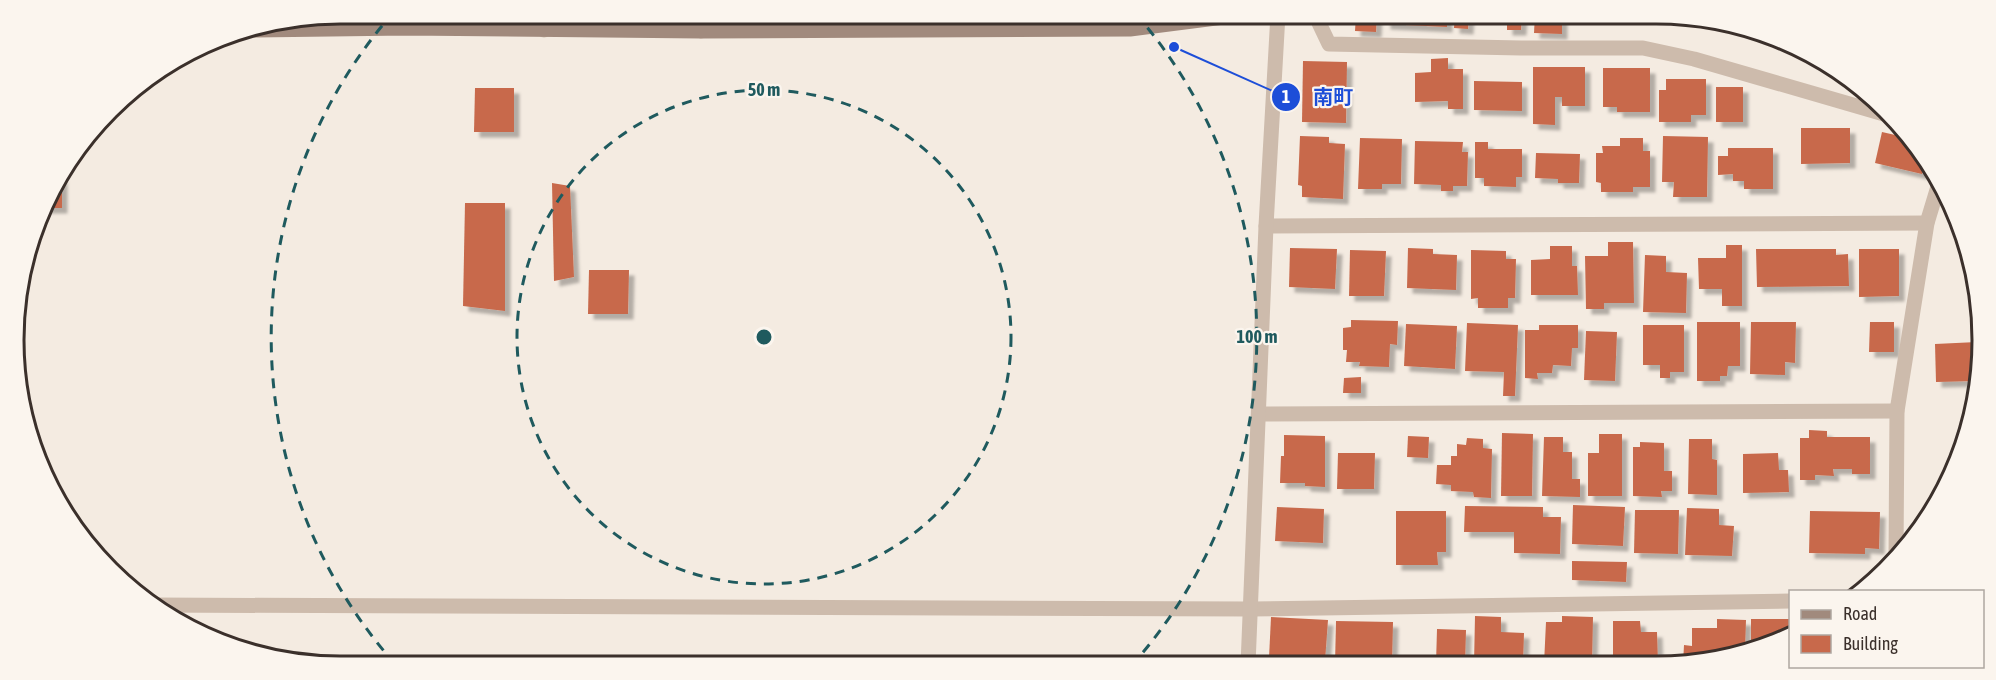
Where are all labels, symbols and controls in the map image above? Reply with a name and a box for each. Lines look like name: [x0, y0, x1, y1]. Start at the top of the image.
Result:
callout: 南町: [1271, 78, 1365, 116]
text: 50 m: [748, 79, 780, 100]
text: 南町: [1313, 85, 1353, 108]
text: 1: [1282, 86, 1290, 107]
text: 100 m: [1237, 326, 1277, 347]
centre of rings: [754, 327, 774, 347]
legend: [1789, 590, 1984, 668]
text: Road: [1843, 603, 1877, 624]
text: Building: [1843, 633, 1898, 654]

